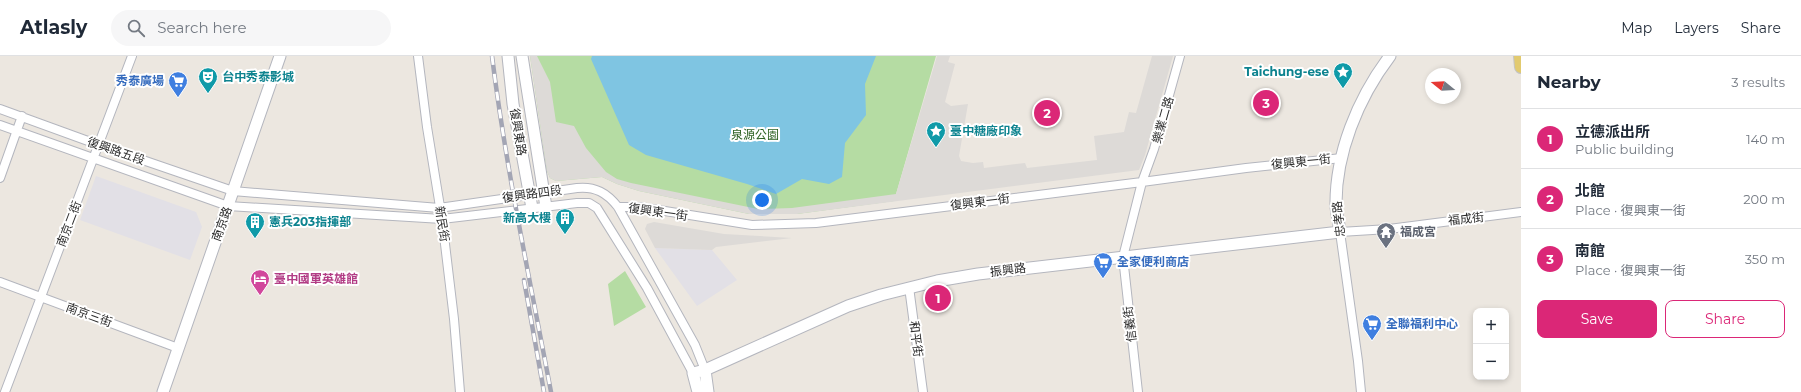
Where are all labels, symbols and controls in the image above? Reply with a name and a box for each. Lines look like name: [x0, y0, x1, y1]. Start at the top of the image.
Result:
search box: [111, 10, 391, 46]
text: Atlasly: [20, 16, 87, 39]
icon: search: [125, 17, 147, 39]
text: Search here: [157, 18, 247, 37]
text: Map: [1621, 19, 1652, 37]
text: Layers: [1674, 19, 1719, 37]
text: Share: [1741, 19, 1781, 37]
place icon: Taichung-ese: [1332, 61, 1354, 89]
place label: Taichung-ese: [1244, 64, 1329, 79]
theatre icon: 台中秀泰影城: [197, 66, 219, 94]
north arrow: [1425, 68, 1461, 104]
place label: 台中秀泰影城: [222, 69, 294, 84]
supermarket icon: 秀泰廣場: [167, 70, 189, 98]
text: Nearby: [1537, 72, 1601, 92]
place label: 秀泰廣場: [116, 73, 164, 88]
text: 3 results: [1731, 74, 1785, 90]
pin: 3: [1253, 88, 1279, 118]
street label: 樂業二路: [1149, 95, 1176, 145]
pin: 2: [1034, 98, 1060, 128]
street label: 復興東路: [507, 107, 530, 157]
place icon: 臺中糖廠印象: [925, 120, 947, 148]
text: 立德派出所: [1575, 122, 1650, 141]
place label: 臺中糖廠印象: [950, 123, 1022, 138]
park label: 泉源公園: [731, 127, 779, 142]
text: 1: [1547, 131, 1553, 147]
text: 140 m: [1746, 131, 1785, 147]
street label: 復興路五段: [85, 134, 147, 167]
text: Public building: [1575, 141, 1674, 157]
street label: 復興東一街: [1270, 151, 1332, 172]
text: 北館: [1575, 181, 1605, 200]
street label: 復興路四段: [501, 182, 563, 205]
your location: [752, 190, 772, 210]
street label: 復興東一街: [949, 190, 1011, 213]
text: 2: [1546, 191, 1554, 207]
text: 200 m: [1743, 191, 1785, 207]
street label: 南京二街: [53, 199, 84, 249]
street label: 復興東一街: [627, 200, 689, 223]
street label: 忠孝路: [1329, 200, 1348, 238]
text: Place · 復興東一街: [1575, 202, 1686, 218]
street label: 南京路: [208, 204, 235, 243]
street label: 新民街: [432, 205, 453, 243]
building icon: 新高大樓: [554, 207, 576, 235]
street label: 福成街: [1447, 209, 1485, 228]
place label: 新高大樓: [503, 210, 551, 225]
building icon: 憲兵203指揮部: [244, 211, 266, 239]
place label: 憲兵203指揮部: [269, 214, 351, 229]
temple icon: 福成宮: [1375, 221, 1397, 249]
place label: 福成宮: [1400, 224, 1436, 239]
text: 南館: [1575, 241, 1605, 260]
supermarket icon: 全家便利商店: [1092, 251, 1114, 279]
text: 3: [1546, 251, 1554, 267]
text: 350 m: [1745, 251, 1785, 267]
place label: 全家便利商店: [1117, 254, 1189, 269]
street label: 振興路: [989, 260, 1027, 279]
text: Place · 復興東一街: [1575, 262, 1686, 278]
hotel icon: 臺中國軍英雄館: [249, 268, 271, 296]
place label: 臺中國軍英雄館: [274, 271, 358, 286]
pin: 1: [925, 283, 951, 313]
street label: 南京三街: [64, 299, 114, 330]
button: Save: [1537, 300, 1657, 338]
button: Share: [1665, 300, 1785, 338]
street label: 信義街: [1120, 305, 1139, 343]
map controls: [1473, 308, 1509, 380]
button: +: [1473, 308, 1509, 344]
supermarket icon: 全聯福利中心: [1361, 313, 1383, 341]
place label: 全聯福利中心: [1386, 316, 1458, 331]
street label: 和平街: [907, 320, 926, 358]
button: −: [1473, 344, 1509, 380]

